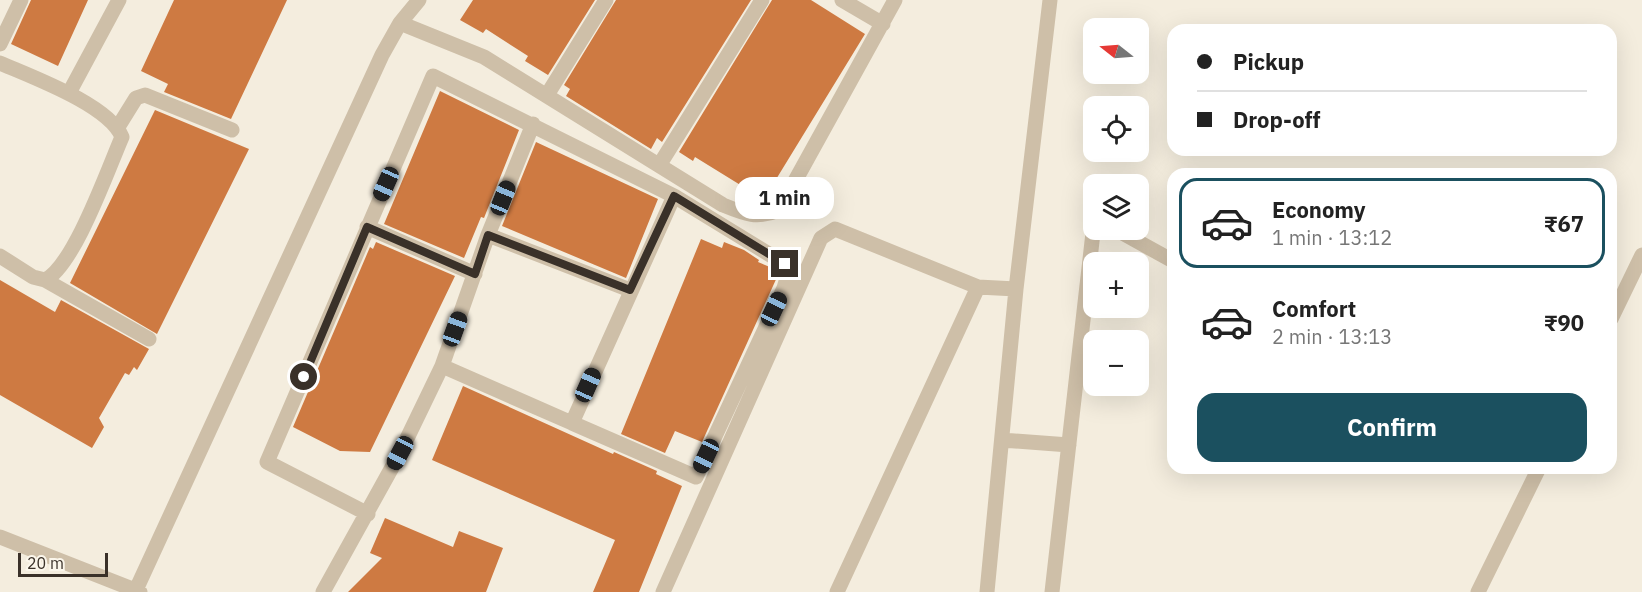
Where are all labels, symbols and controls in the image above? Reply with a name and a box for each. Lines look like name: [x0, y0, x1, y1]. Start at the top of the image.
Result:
north arrow: [1083, 18, 1149, 84]
map controls: [1083, 18, 1149, 396]
text: Pickup: [1233, 47, 1304, 76]
button: locate: [1083, 96, 1149, 162]
text: Drop-off: [1233, 105, 1320, 134]
car: [370, 164, 402, 204]
button: layers: [1083, 174, 1149, 240]
callout: 1 min: [736, 177, 834, 219]
car: [488, 178, 518, 218]
text: 1 min: [758, 184, 811, 211]
text: Economy: [1272, 195, 1366, 224]
icon: car: [1200, 196, 1254, 250]
text: ₹67: [1544, 209, 1584, 238]
text: 1 min · 13:12: [1272, 224, 1392, 251]
route end: [771, 250, 798, 277]
button: +: [1083, 252, 1149, 318]
car: [758, 289, 790, 329]
text: Comfort: [1272, 294, 1356, 323]
icon: car: [1200, 295, 1254, 349]
text: ₹90: [1544, 308, 1584, 337]
car: [440, 309, 470, 349]
text: 2 min · 13:13: [1272, 323, 1392, 350]
button: −: [1083, 330, 1149, 396]
route start: [290, 363, 317, 390]
car: [572, 365, 604, 405]
button: Confirm: [1197, 393, 1587, 462]
car: [384, 433, 416, 473]
car: [690, 436, 722, 476]
scale bar: [18, 550, 108, 578]
text: 20 m: [27, 553, 64, 573]

